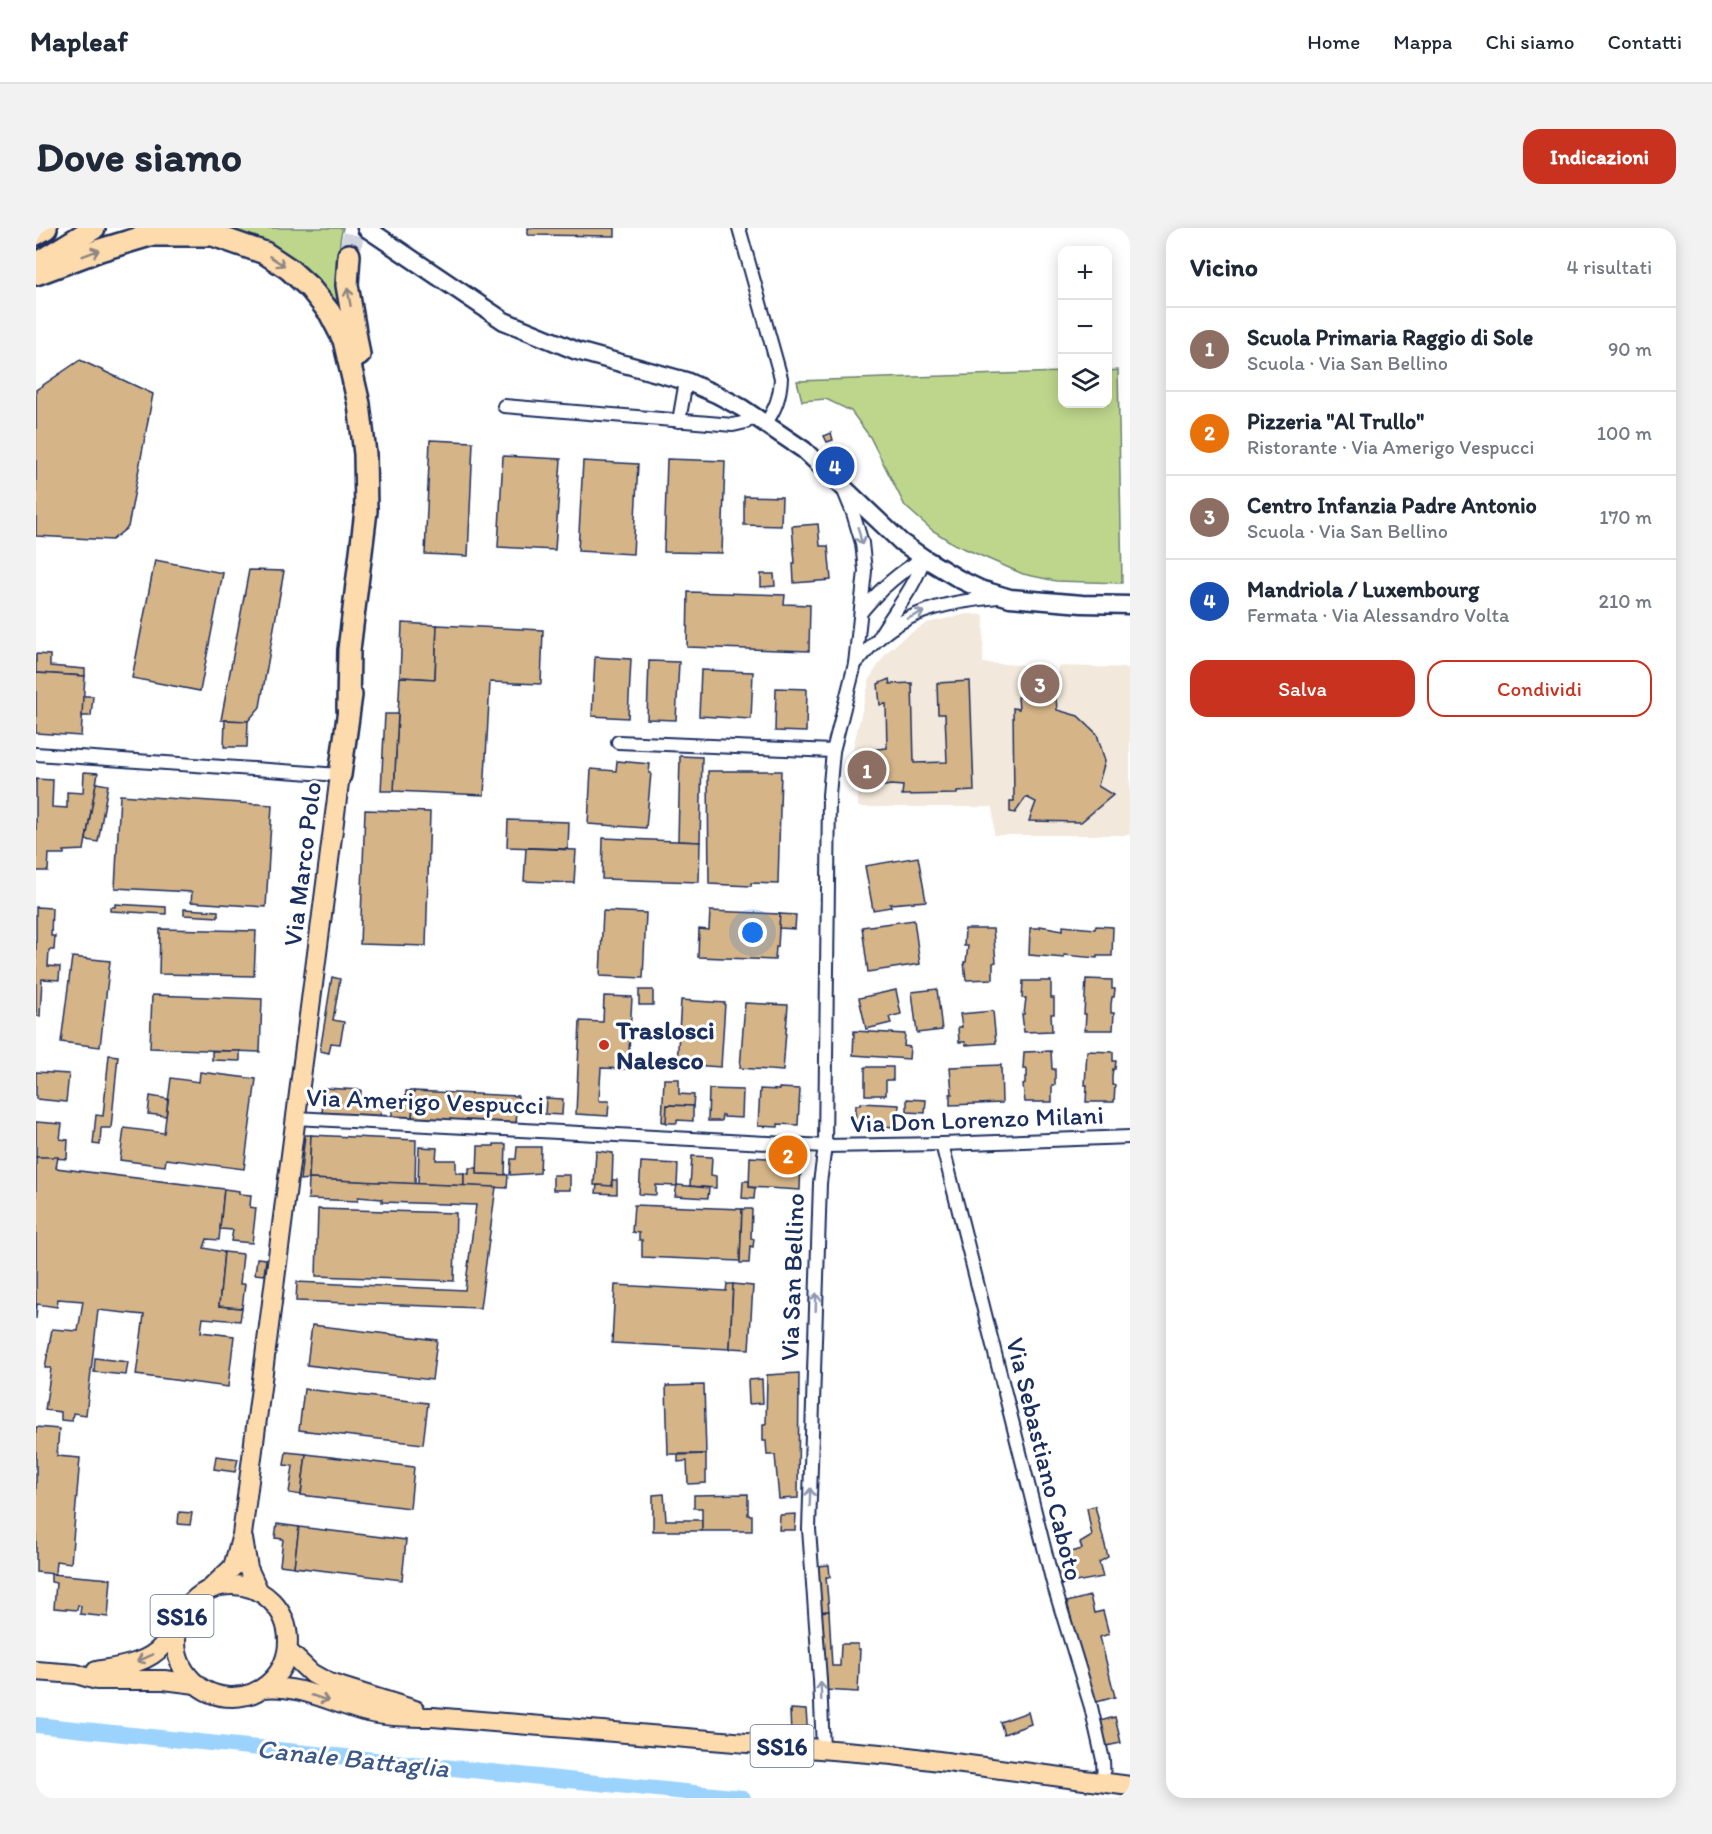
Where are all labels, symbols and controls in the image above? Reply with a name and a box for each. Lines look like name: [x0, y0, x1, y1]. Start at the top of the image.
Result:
text: Mapleaf: [30, 24, 128, 58]
text: Home: [1307, 29, 1360, 54]
text: Mappa: [1393, 29, 1452, 54]
text: Chi siamo: [1485, 29, 1574, 54]
text: Contatti: [1607, 29, 1682, 54]
button: Indicazioni: [1523, 129, 1676, 184]
text: Dove siamo: [36, 131, 242, 182]
map controls: [1058, 246, 1112, 408]
button: +: [1058, 246, 1112, 300]
one-way arrow: [81, 247, 99, 258]
text: Vicino: [1190, 251, 1258, 283]
one-way arrow: [269, 255, 286, 268]
text: 4 risultati: [1566, 255, 1652, 279]
one-way arrow: [343, 288, 354, 307]
button: −: [1058, 300, 1112, 354]
text: Scuola Primaria Raggio di Sole: [1247, 324, 1533, 351]
text: 1: [1205, 337, 1214, 361]
text: 90 m: [1608, 337, 1652, 361]
text: Scuola · Via San Bellino: [1247, 351, 1448, 375]
button: layers: [1058, 354, 1112, 408]
text: Pizzeria "Al Trullo": [1247, 408, 1424, 435]
text: 2: [1204, 421, 1215, 445]
text: 100 m: [1597, 421, 1652, 445]
text: Ristorante · Via Amerigo Vespucci: [1247, 435, 1534, 459]
pin: 4: [816, 444, 854, 488]
text: Centro Infanzia Padre Antonio: [1247, 492, 1537, 519]
text: 3: [1204, 505, 1215, 529]
text: 170 m: [1599, 505, 1652, 529]
text: Scuola · Via San Bellino: [1247, 519, 1448, 543]
one-way arrow: [854, 527, 866, 546]
text: Mandriola / Luxembourg: [1247, 576, 1479, 603]
text: 4: [1203, 589, 1216, 613]
text: 210 m: [1599, 589, 1652, 613]
text: Fermata · Via Alessandro Volta: [1247, 603, 1510, 627]
one-way arrow: [907, 609, 925, 620]
button: Salva: [1190, 660, 1415, 717]
button: Condividi: [1427, 660, 1652, 717]
pin: 3: [1020, 662, 1060, 706]
pin: 1: [848, 748, 886, 792]
street label: Via Marco Polo: [276, 780, 328, 948]
your location: [738, 918, 767, 947]
place label: Traslosci Nalesco: [615, 1014, 715, 1076]
marker: Traslosci Nalesco: [597, 1038, 611, 1052]
street label: Via Amerigo Vespucci: [305, 1081, 545, 1121]
street label: Via Don Lorenzo Milani: [850, 1099, 1104, 1139]
pin: 2: [768, 1132, 807, 1178]
street label: Via San Bellino: [773, 1193, 811, 1361]
one-way arrow: [811, 1292, 822, 1312]
street label: Via Sebastiano Caboto: [999, 1334, 1091, 1584]
one-way arrow: [805, 1487, 816, 1507]
road number: SS16: [150, 1595, 214, 1637]
one-way arrow: [136, 1653, 154, 1664]
one-way arrow: [815, 1682, 826, 1702]
one-way arrow: [310, 1693, 329, 1704]
road number: SS16: [750, 1725, 813, 1767]
water label: Canale Battaglia: [255, 1731, 452, 1785]

